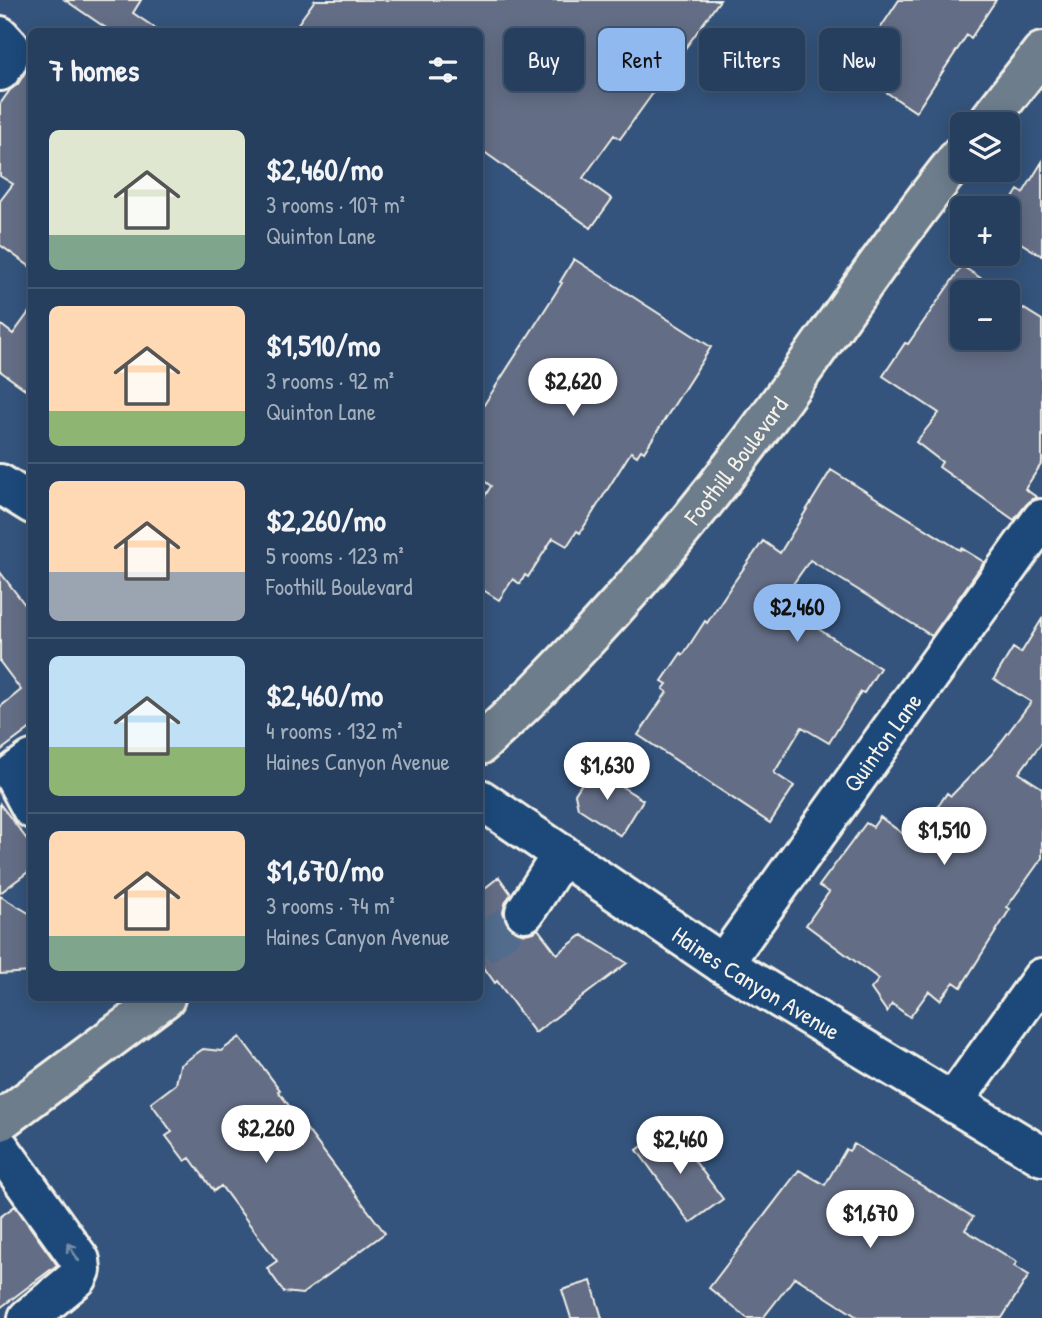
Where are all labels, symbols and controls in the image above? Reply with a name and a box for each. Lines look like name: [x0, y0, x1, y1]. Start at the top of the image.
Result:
chip: Buy: [504, 28, 584, 91]
chip: Rent: [598, 28, 685, 91]
chip: Filters: [699, 28, 805, 91]
chip: New: [819, 28, 900, 91]
text: 7 homes: [49, 50, 139, 90]
icon: filters: [424, 51, 462, 89]
map controls: [950, 112, 1020, 350]
button: layers: [950, 112, 1020, 182]
text: $2,460/mo: [266, 149, 383, 189]
icon: home: [105, 158, 189, 242]
text: 3 rooms · 107 m²: [266, 189, 405, 220]
button: +: [950, 196, 1020, 266]
text: Quinton Lane: [266, 220, 376, 251]
button: −: [950, 280, 1020, 350]
text: $1,510/mo: [266, 325, 380, 365]
icon: home: [105, 334, 189, 418]
pin: $2,620: [516, 358, 630, 418]
text: 3 rooms · 92 m²: [266, 365, 394, 396]
text: $2,620: [544, 365, 602, 396]
street label: Foothill Boulevard: [676, 390, 795, 532]
text: Quinton Lane: [266, 396, 376, 427]
text: $2,260/mo: [266, 500, 386, 540]
icon: home: [105, 509, 189, 593]
text: 5 rooms · 123 m²: [266, 540, 404, 571]
text: Foothill Boulevard: [266, 571, 413, 602]
pin: $2,460: [740, 584, 854, 644]
text: $2,460: [769, 591, 825, 622]
text: $2,460/mo: [266, 675, 383, 715]
icon: home: [105, 684, 189, 768]
street label: Quinton Lane: [836, 686, 929, 798]
text: 4 rooms · 132 m²: [266, 715, 403, 746]
pin: $1,630: [550, 742, 664, 802]
text: Haines Canyon Avenue: [266, 746, 450, 777]
text: $1,630: [580, 749, 634, 780]
pin: $1,510: [887, 808, 1001, 867]
text: $1,510: [917, 814, 971, 845]
text: $1,670/mo: [266, 850, 384, 890]
icon: home: [105, 859, 189, 943]
text: 3 rooms · 74 m²: [266, 890, 395, 921]
street label: Haines Canyon Avenue: [666, 918, 847, 1047]
text: Haines Canyon Avenue: [266, 921, 450, 952]
pin: $2,260: [209, 1106, 323, 1165]
text: $2,260: [237, 1112, 295, 1143]
pin: $2,460: [623, 1116, 737, 1176]
text: $2,460: [652, 1123, 708, 1154]
pin: $1,670: [813, 1190, 927, 1250]
text: $1,670: [842, 1197, 898, 1228]
one-way arrow: [66, 1243, 81, 1262]

